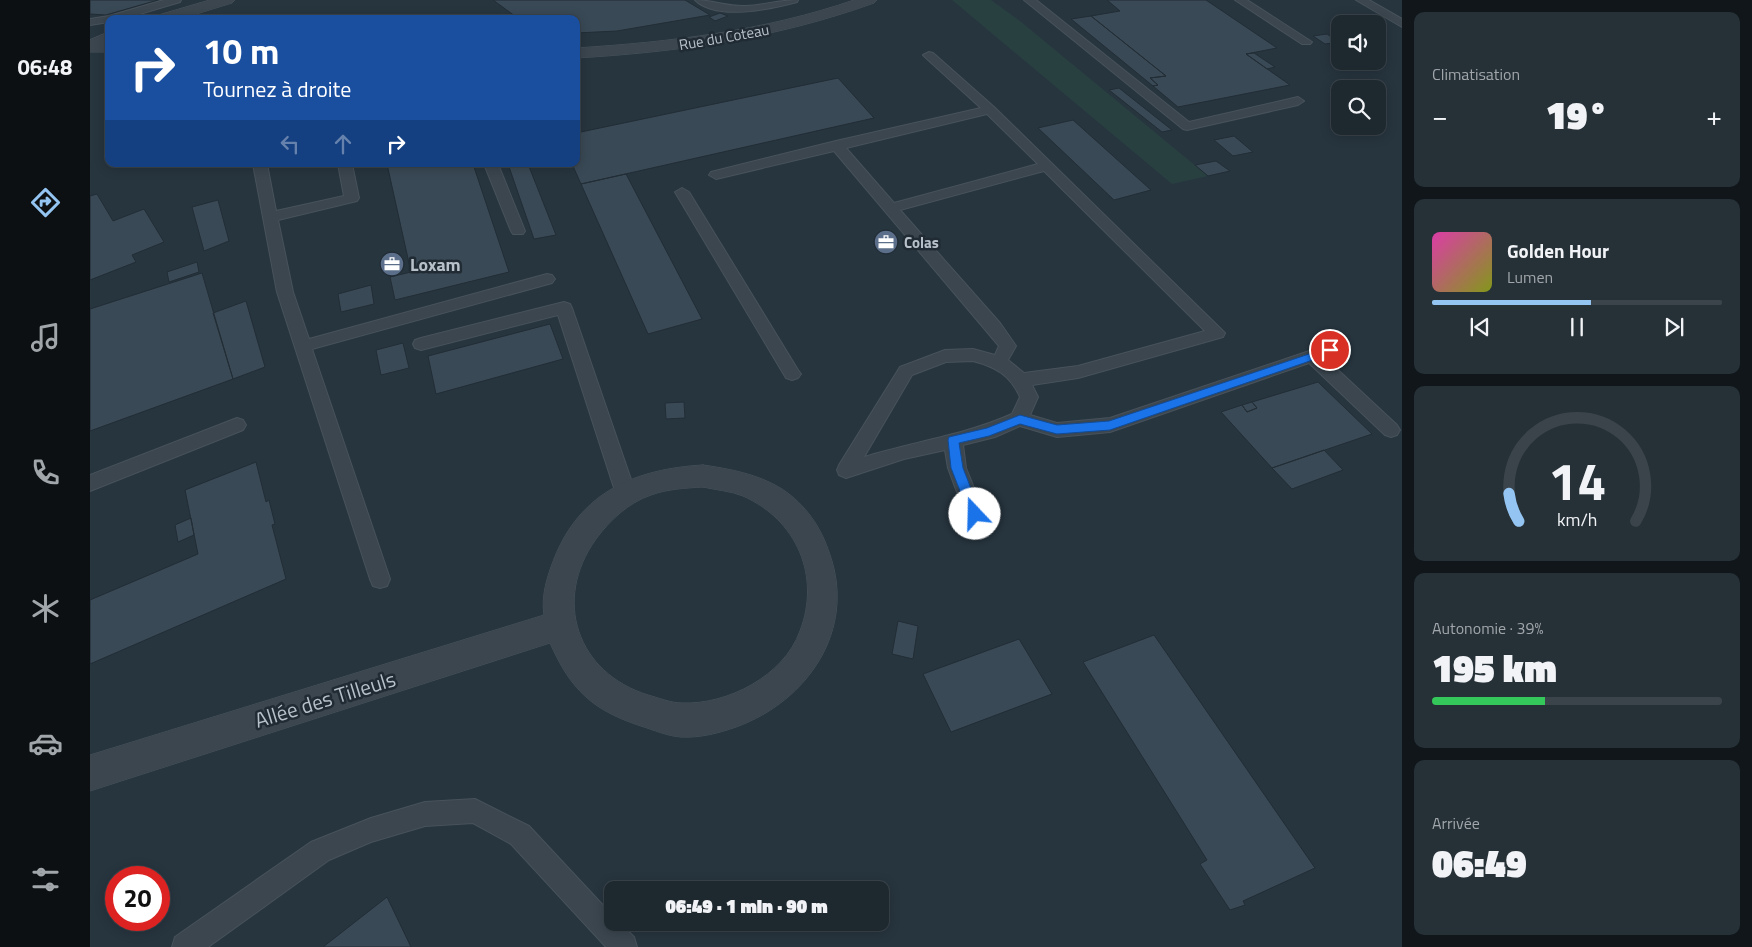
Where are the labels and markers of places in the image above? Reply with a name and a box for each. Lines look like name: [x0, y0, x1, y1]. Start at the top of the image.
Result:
office icon: Colas: [873, 229, 899, 255]
place label: Colas: [904, 231, 939, 254]
office icon: Loxam: [379, 251, 405, 277]
place label: Loxam: [410, 251, 461, 278]
pin: [1309, 329, 1351, 371]

